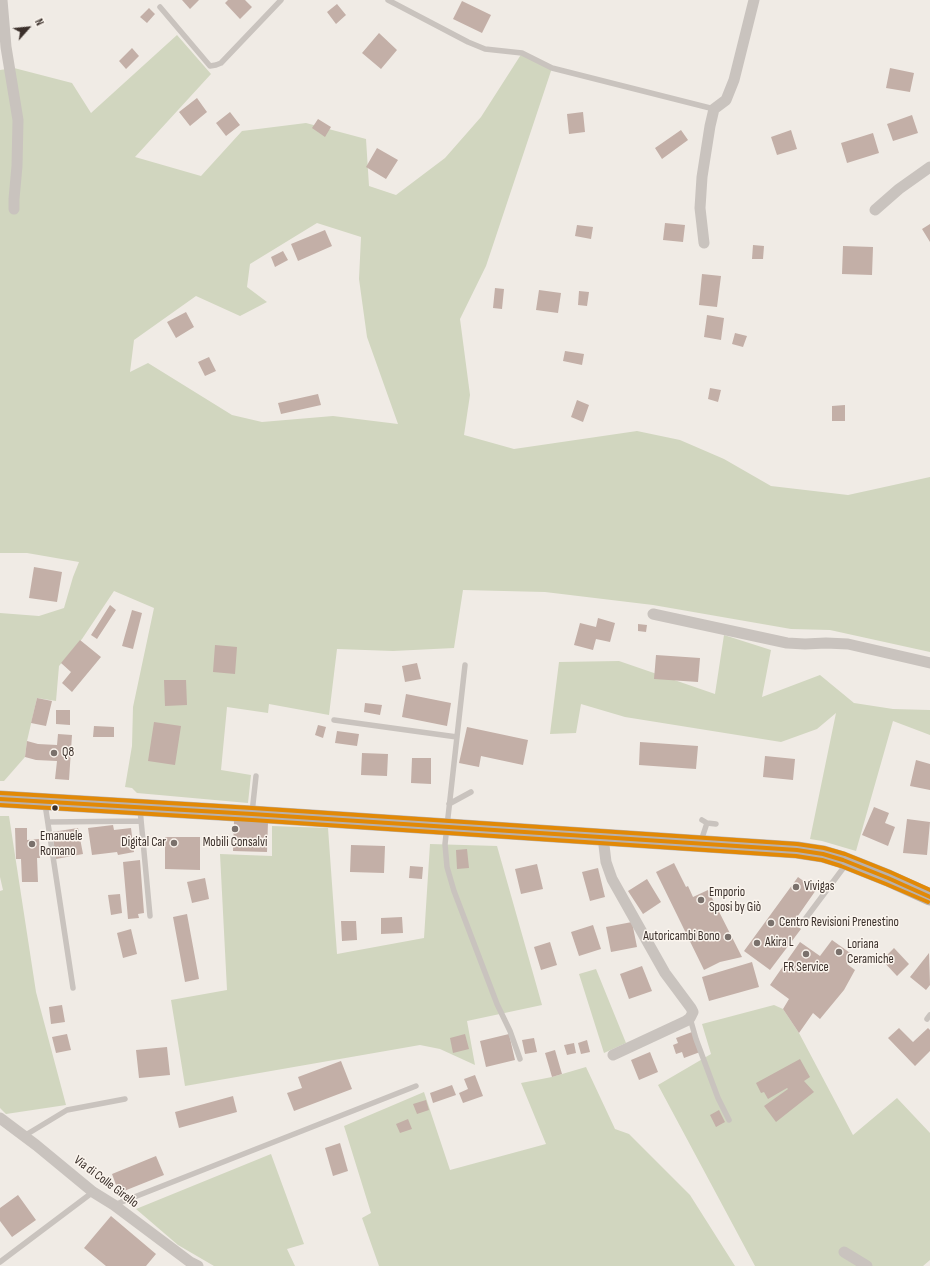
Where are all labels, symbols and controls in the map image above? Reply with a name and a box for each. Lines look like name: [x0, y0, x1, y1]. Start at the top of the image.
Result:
north arrow: [8, 8, 48, 48]
text: N: [32, 17, 46, 28]
place label: Q8: [62, 745, 74, 761]
marker: Q8: [49, 748, 59, 758]
unlabelled marker: [50, 803, 60, 813]
marker: Mobili Consalvi: [230, 824, 240, 834]
place label: Emanuele Romano: [40, 829, 83, 860]
place label: Digital Car: [121, 835, 166, 851]
place label: Mobili Consalvi: [203, 835, 267, 851]
marker: Digital Car: [169, 838, 179, 848]
marker: Emanuele Romano: [27, 839, 37, 849]
place label: Vivigas: [804, 879, 834, 895]
marker: Vivigas: [791, 882, 801, 892]
place label: Emporio Sposi by Giò: [709, 885, 761, 916]
marker: Emporio Sposi by Giò: [696, 895, 706, 905]
place label: Centro Revisioni Prenestino: [779, 915, 899, 931]
marker: Centro Revisioni Prenestino: [766, 918, 776, 928]
place label: Autoricambi Bono: [643, 929, 720, 945]
marker: Autoricambi Bono: [723, 932, 733, 942]
place label: Akira L: [765, 935, 794, 951]
place label: Loriana Ceramiche: [847, 937, 894, 968]
marker: Akira L: [752, 938, 762, 948]
marker: Loriana Ceramiche: [834, 947, 844, 957]
marker: FR Service: [801, 949, 811, 959]
place label: FR Service: [783, 960, 829, 976]
street label: Via di Colle Girello: [71, 1153, 141, 1211]

